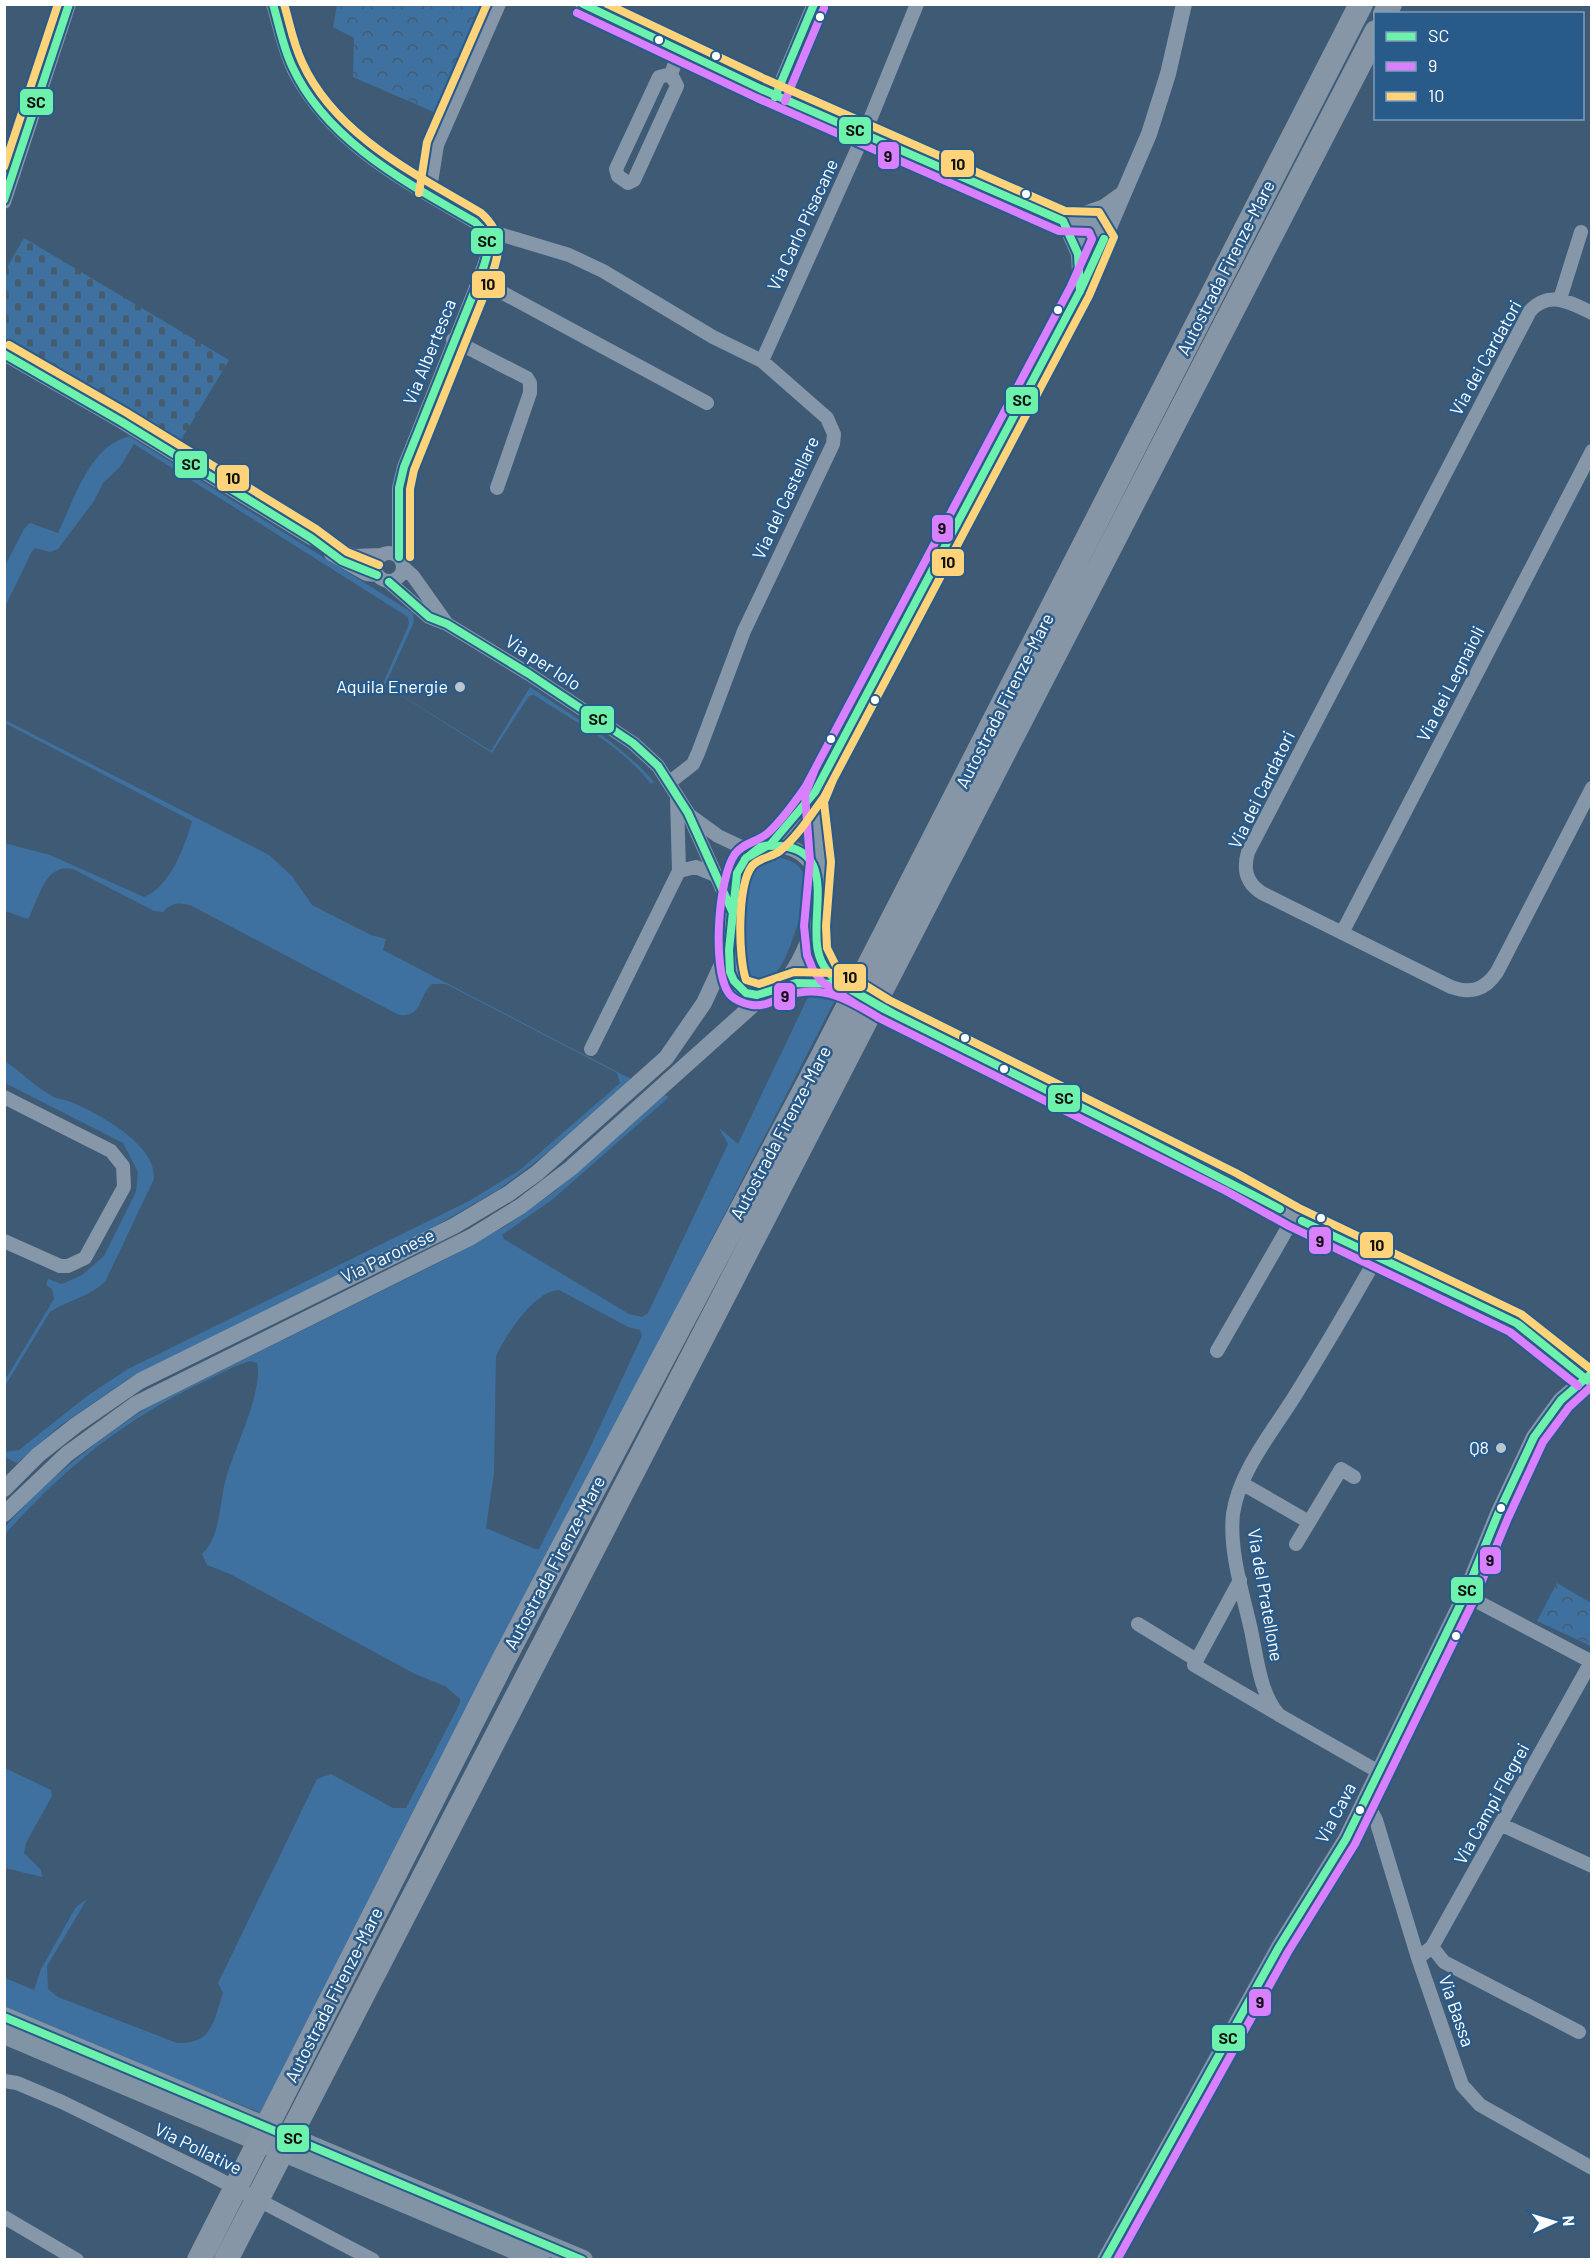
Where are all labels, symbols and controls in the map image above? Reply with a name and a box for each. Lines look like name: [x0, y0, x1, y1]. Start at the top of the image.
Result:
unlabelled marker: [814, 11, 826, 23]
legend: [1374, 12, 1584, 120]
text: SC: [1428, 24, 1449, 46]
unlabelled marker: [653, 34, 665, 46]
unlabelled marker: [710, 50, 722, 62]
text: 9: [1428, 54, 1437, 76]
text: 10: [1428, 84, 1444, 106]
line badge: SC: [19, 88, 54, 116]
text: SC: [26, 92, 46, 111]
line badge: SC: [838, 116, 872, 145]
text: SC: [845, 120, 865, 139]
line badge: 9: [877, 141, 900, 170]
text: 9: [884, 146, 892, 165]
line badge: 10: [940, 149, 975, 178]
text: 10: [951, 154, 965, 173]
street label: Via Carlo Pisacane: [762, 155, 842, 294]
street label: Autostrada Firenze-Mare: [1171, 176, 1279, 359]
unlabelled marker: [1020, 188, 1032, 200]
line badge: SC: [470, 227, 504, 255]
text: SC: [477, 231, 497, 250]
line badge: 10: [471, 270, 506, 299]
text: 10: [481, 274, 495, 293]
street label: Via Albertesca: [398, 296, 460, 408]
street label: Via dei Cardatori: [1444, 296, 1526, 419]
unlabelled marker: [1052, 304, 1064, 316]
line badge: SC: [1005, 386, 1039, 415]
text: SC: [1012, 390, 1032, 409]
street label: Via del Castellare: [747, 433, 823, 563]
line badge: SC: [174, 450, 208, 479]
text: SC: [181, 454, 201, 473]
line badge: 10: [216, 464, 250, 492]
text: 10: [226, 468, 240, 487]
line badge: 9: [931, 514, 954, 543]
text: 9: [938, 518, 946, 537]
line badge: 10: [931, 548, 965, 577]
text: 10: [941, 552, 955, 571]
street label: Autostrada Firenze-Mare: [950, 609, 1058, 792]
street label: Via dei Legnaioli: [1411, 622, 1489, 745]
street label: Via per Iolo: [502, 630, 586, 695]
place label: Aquila Energie: [336, 675, 448, 697]
marker: Aquila Energie: [453, 680, 467, 694]
unlabelled marker: [869, 694, 881, 706]
line badge: SC: [580, 705, 615, 734]
text: SC: [588, 709, 608, 728]
street label: Via dei Cardatori: [1223, 727, 1299, 852]
unlabelled marker: [825, 733, 837, 745]
line badge: 10: [833, 963, 867, 992]
text: 10: [843, 967, 857, 986]
line badge: 9: [773, 982, 796, 1011]
text: 9: [781, 986, 789, 1005]
unlabelled marker: [959, 1032, 971, 1044]
street label: Autostrada Firenze-Mare: [725, 1042, 835, 1223]
unlabelled marker: [998, 1063, 1010, 1075]
line badge: SC: [1047, 1084, 1081, 1113]
text: SC: [1054, 1088, 1074, 1107]
unlabelled marker: [1315, 1212, 1327, 1224]
street label: Via Paronese: [337, 1223, 438, 1287]
line badge: 9: [1308, 1226, 1332, 1255]
text: 9: [1316, 1231, 1324, 1250]
line badge: 10: [1359, 1231, 1394, 1259]
text: 10: [1370, 1235, 1384, 1254]
place label: Q8: [1469, 1436, 1489, 1458]
marker: Q8: [1494, 1441, 1508, 1455]
street label: Autostrada Firenze-Mare: [499, 1472, 609, 1653]
unlabelled marker: [1495, 1502, 1507, 1514]
street label: Via del Pratellone: [1243, 1527, 1289, 1663]
line badge: 9: [1479, 1546, 1502, 1575]
text: 9: [1486, 1550, 1494, 1569]
line badge: SC: [1450, 1576, 1484, 1604]
text: SC: [1457, 1580, 1477, 1599]
unlabelled marker: [1450, 1630, 1462, 1642]
street label: Via Campi Flegrei: [1449, 1739, 1534, 1868]
street label: Via Cava: [1310, 1778, 1360, 1847]
unlabelled marker: [1354, 1804, 1366, 1816]
street label: Autostrada Firenze-Mare: [279, 1903, 387, 2086]
street label: Via Bassa: [1434, 1972, 1479, 2050]
line badge: 9: [1248, 1988, 1272, 2017]
text: 9: [1256, 1992, 1264, 2011]
line badge: SC: [1211, 2024, 1246, 2052]
text: SC: [1218, 2028, 1238, 2047]
street label: Via Pollative: [151, 2117, 246, 2179]
line badge: SC: [276, 2124, 310, 2153]
text: SC: [283, 2128, 303, 2147]
north arrow: [1524, 2192, 1584, 2252]
text: N: [1560, 2215, 1579, 2227]

